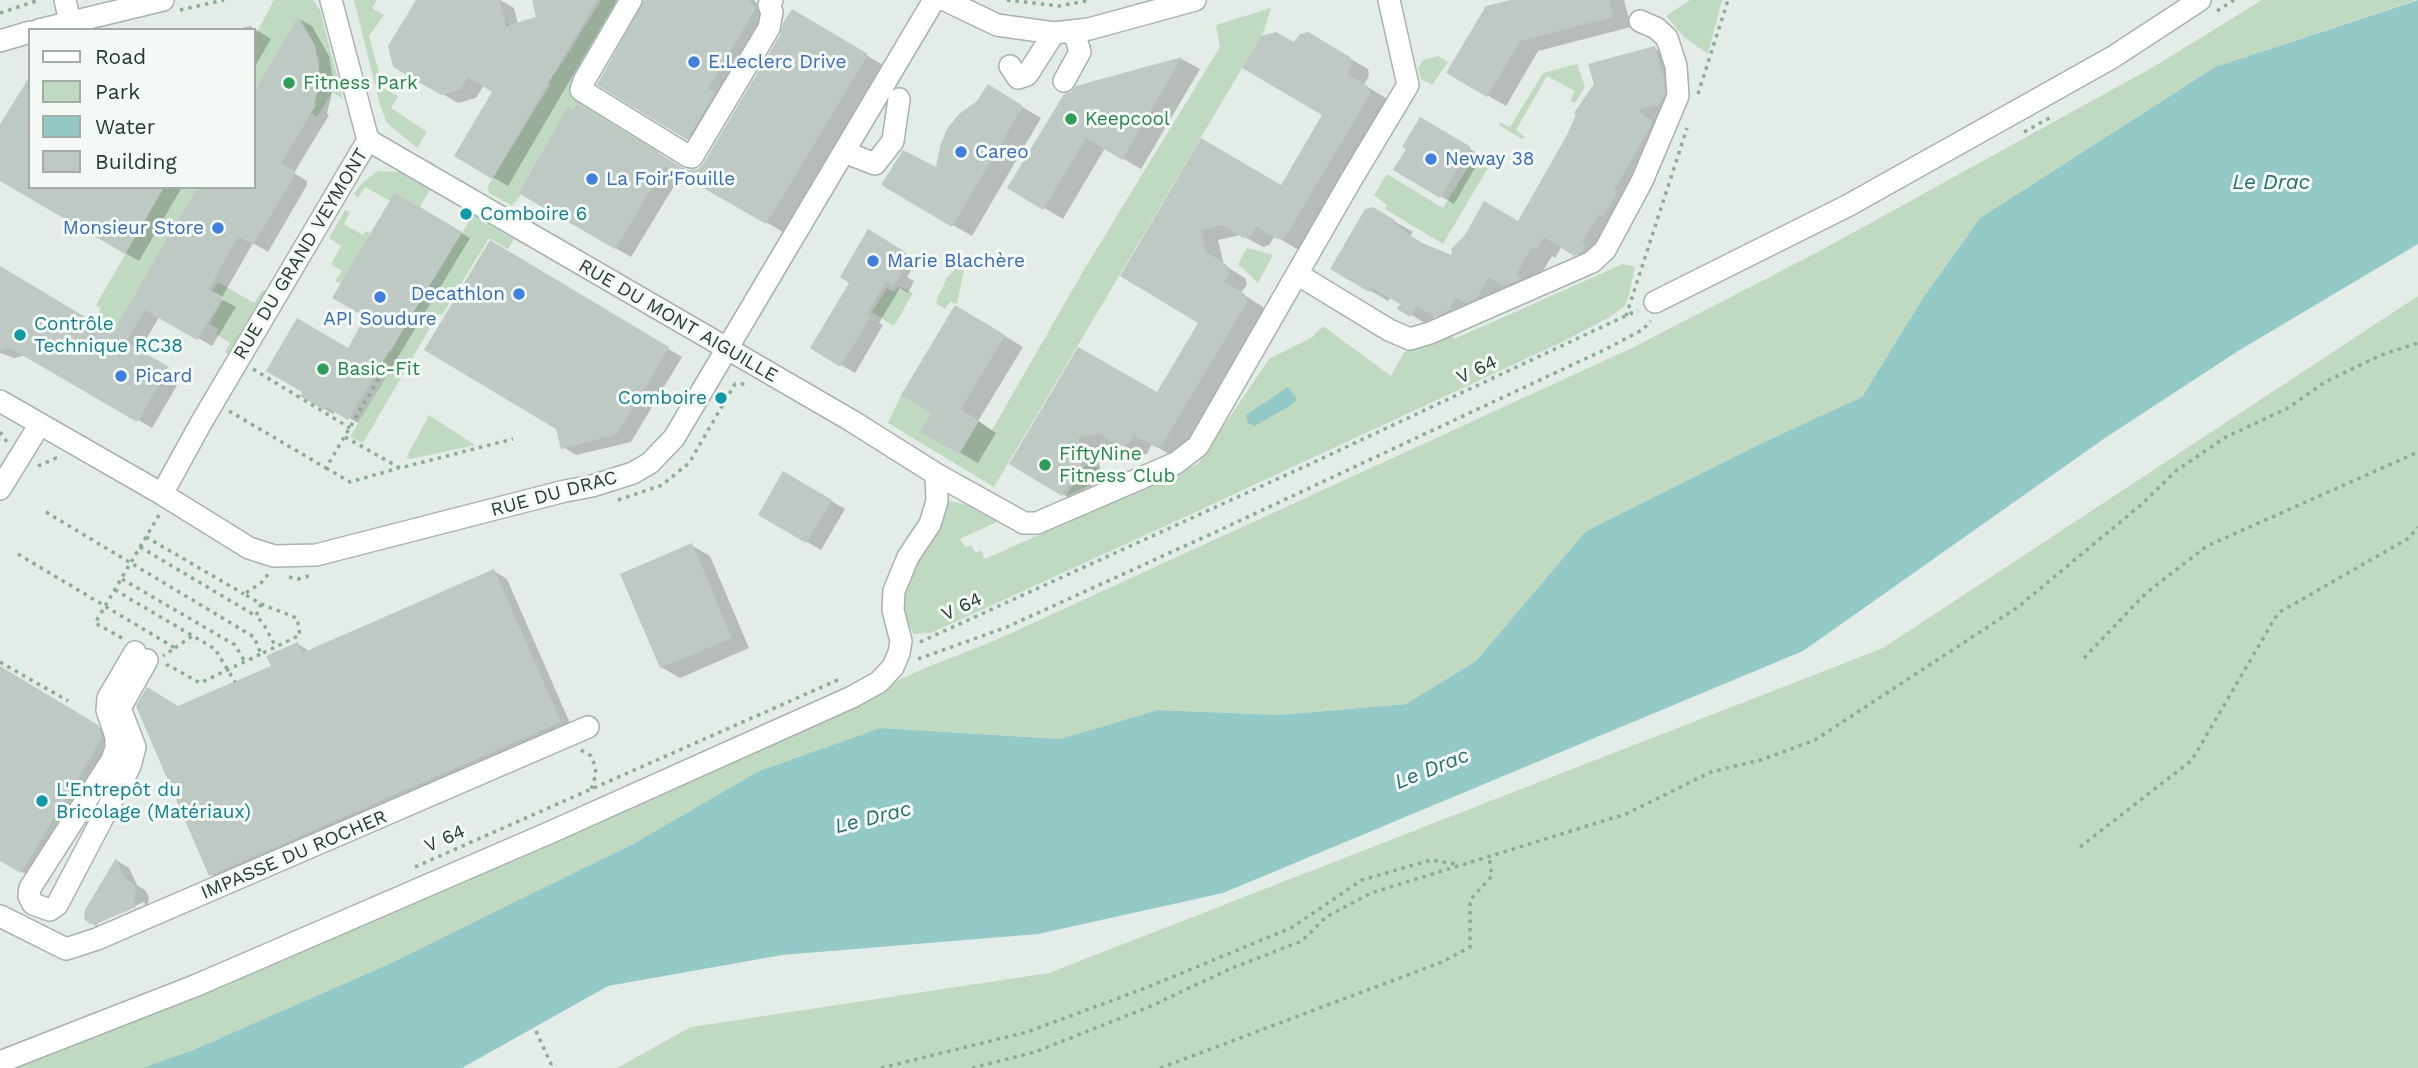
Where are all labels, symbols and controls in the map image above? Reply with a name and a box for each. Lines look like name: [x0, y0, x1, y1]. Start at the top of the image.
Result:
legend: [28, 28, 256, 189]
text: Road: [95, 44, 146, 69]
place label: E.Leclerc Drive: [708, 51, 846, 73]
marker: E.Leclerc Drive: [686, 54, 702, 70]
place label: Fitness Park: [303, 72, 418, 94]
marker: Fitness Park: [281, 75, 297, 91]
text: Park: [95, 79, 140, 104]
place label: Keepcool: [1085, 108, 1170, 130]
marker: Keepcool: [1063, 111, 1079, 127]
text: Water: [95, 114, 155, 139]
place label: Careo: [975, 141, 1029, 163]
street label: RUE DU GRAND VEYMONT: [229, 144, 373, 364]
marker: Careo: [953, 144, 969, 160]
place label: Neway 38: [1445, 148, 1534, 170]
text: Building: [95, 149, 177, 174]
marker: Neway 38: [1423, 151, 1439, 167]
place label: La Foir'Fouille: [606, 168, 735, 190]
water label: Le Drac: [2232, 170, 2310, 196]
marker: La Foir'Fouille: [584, 171, 600, 187]
place label: Comboire 6: [480, 203, 587, 225]
marker: Comboire 6: [458, 206, 474, 222]
place label: Monsieur Store: [63, 217, 204, 239]
marker: Monsieur Store: [210, 220, 226, 236]
place label: Marie Blachère: [887, 250, 1025, 272]
marker: Marie Blachère: [865, 253, 881, 269]
street label: RUE DU MONT AIGUILLE: [574, 255, 782, 387]
place label: Decathlon: [411, 283, 505, 305]
marker: Decathlon: [511, 286, 527, 302]
marker: API Soudure: [372, 289, 388, 305]
place label: API Soudure: [323, 308, 437, 330]
place label: Contrôle Technique RC38: [34, 313, 183, 357]
marker: Contrôle Technique RC38: [12, 327, 28, 343]
street label: V 64: [1453, 351, 1501, 389]
place label: Basic-Fit: [337, 358, 420, 380]
marker: Basic-Fit: [315, 361, 331, 377]
place label: Picard: [135, 365, 192, 387]
marker: Picard: [113, 368, 129, 384]
place label: Comboire: [618, 387, 707, 409]
marker: Comboire: [713, 390, 729, 406]
place label: FiftyNine Fitness Club: [1059, 443, 1175, 487]
marker: FiftyNine Fitness Club: [1037, 457, 1053, 473]
street label: RUE DU DRAC: [488, 466, 620, 522]
street label: V 64: [938, 588, 986, 626]
water label: Le Drac: [1391, 743, 1473, 795]
place label: L'Entrepôt du Bricolage (Matériaux): [56, 779, 251, 823]
marker: L'Entrepôt du Bricolage (Matériaux): [34, 793, 50, 809]
water label: Le Drac: [832, 796, 914, 840]
street label: IMPASSE DU ROCHER: [198, 805, 390, 905]
street label: V 64: [421, 820, 469, 858]

